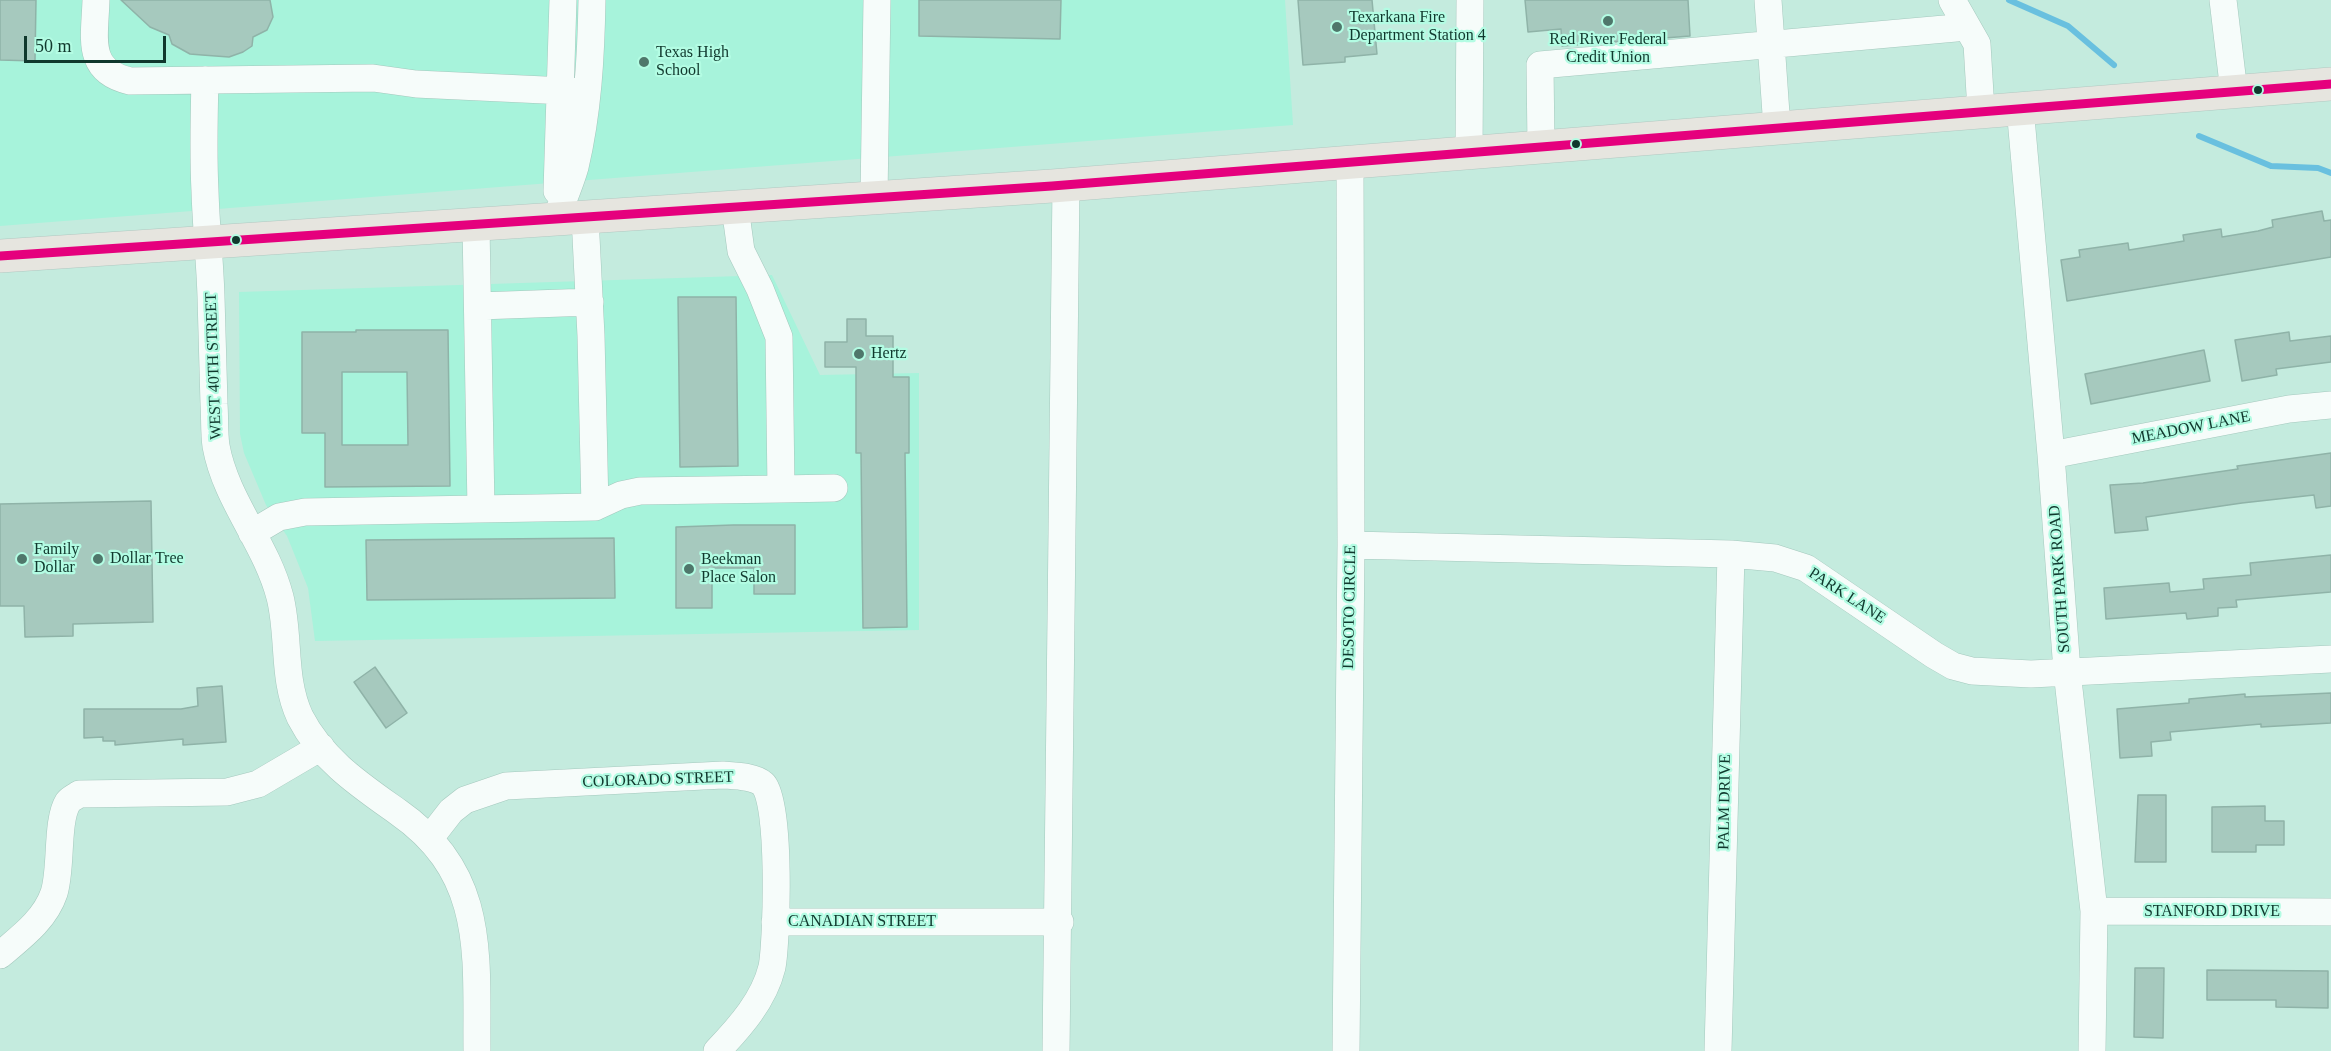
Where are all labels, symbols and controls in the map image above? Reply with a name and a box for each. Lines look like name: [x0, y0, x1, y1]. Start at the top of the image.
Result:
place label: Texarkana Fire Department Station 4: [1349, 8, 1486, 46]
marker: Red River Federal Credit Union: [1601, 14, 1615, 28]
marker: Texarkana Fire Department Station 4: [1330, 20, 1344, 34]
scale bar: [27, 24, 170, 62]
place label: Red River Federal Credit Union: [1549, 30, 1667, 68]
text: 50 m: [35, 36, 72, 56]
place label: Texas High School: [656, 43, 729, 81]
marker: Texas High School: [637, 55, 651, 69]
unlabelled marker: [2252, 84, 2264, 96]
unlabelled marker: [1570, 138, 1582, 150]
unlabelled marker: [230, 234, 242, 246]
street label: WEST 40TH STREET: [202, 292, 226, 440]
place label: Hertz: [871, 344, 907, 364]
marker: Hertz: [852, 347, 866, 361]
street label: MEADOW LANE: [2130, 407, 2252, 449]
street label: SOUTH PARK ROAD: [2045, 505, 2075, 653]
place label: Family Dollar: [34, 540, 79, 578]
street label: DESOTO CIRCLE: [1339, 545, 1361, 669]
place label: Dollar Tree: [110, 549, 184, 569]
place label: Beekman Place Salon: [701, 550, 776, 588]
marker: Family Dollar: [15, 552, 29, 566]
marker: Dollar Tree: [91, 552, 105, 566]
marker: Beekman Place Salon: [682, 562, 696, 576]
street label: PARK LANE: [1805, 564, 1889, 628]
street label: PALM DRIVE: [1715, 754, 1735, 850]
street label: COLORADO STREET: [582, 768, 734, 792]
street label: STANFORD DRIVE: [2144, 902, 2280, 922]
street label: CANADIAN STREET: [788, 912, 936, 932]

